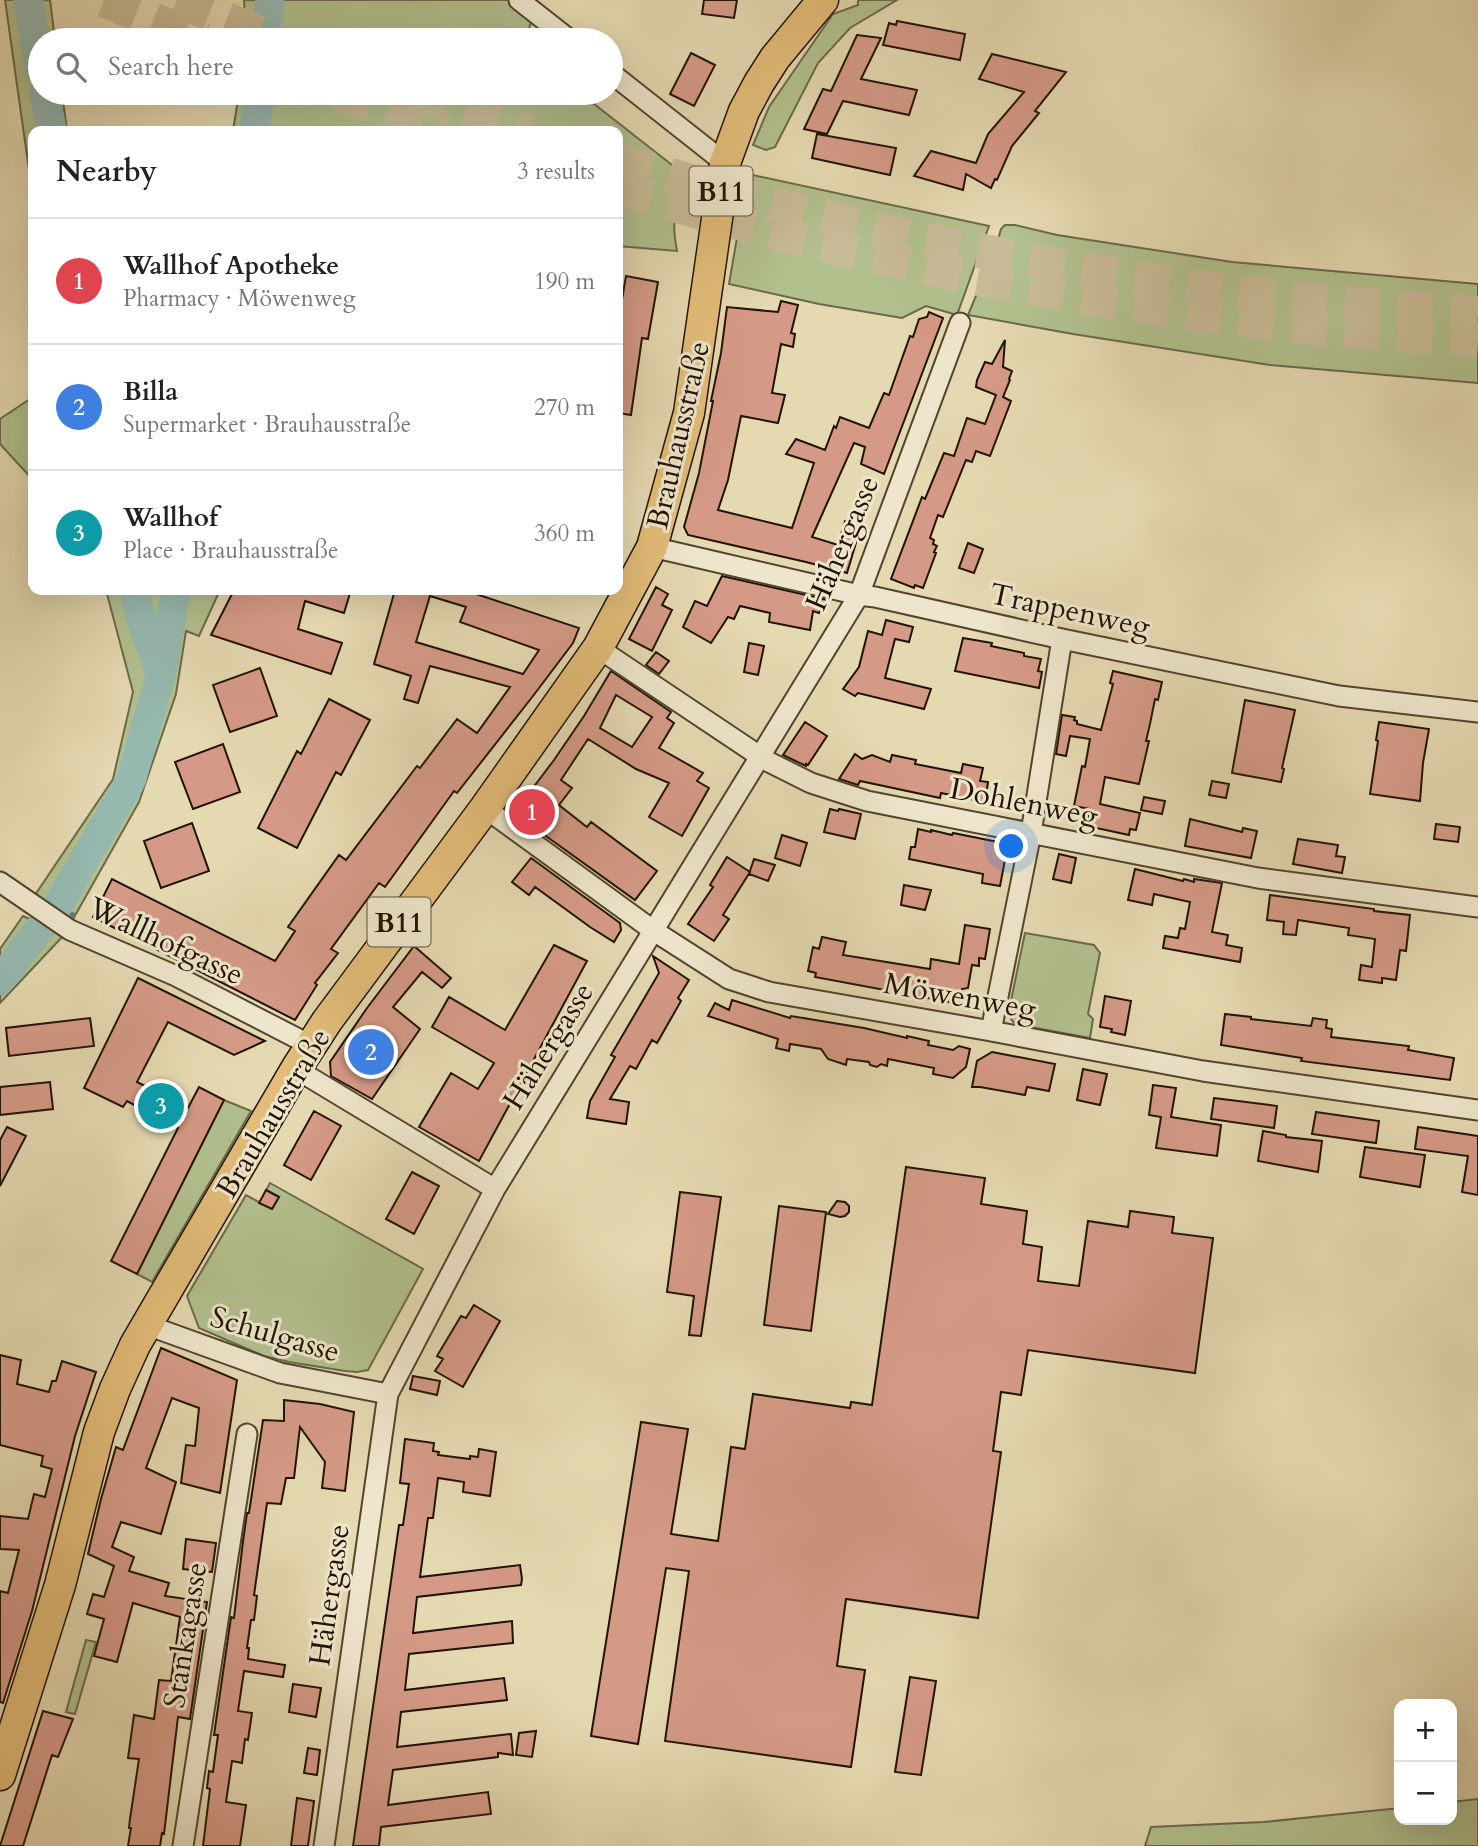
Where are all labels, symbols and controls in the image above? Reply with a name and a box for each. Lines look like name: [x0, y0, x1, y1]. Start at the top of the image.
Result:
search box: [28, 28, 623, 105]
icon: search: [52, 48, 90, 86]
text: Search here: [108, 49, 234, 84]
text: Nearby: [56, 151, 157, 192]
text: 3 results: [517, 156, 595, 187]
road number: B11: [690, 166, 752, 216]
text: Wallhof Apotheke: [123, 248, 339, 283]
text: 1: [73, 266, 85, 297]
text: 190 m: [534, 266, 595, 297]
text: Pharmacy · Möwenweg: [123, 283, 356, 314]
street label: Brauhausstraße: [637, 337, 720, 533]
text: Billa: [123, 374, 178, 409]
text: 2: [73, 392, 85, 423]
text: 270 m: [534, 392, 595, 423]
text: Supermarket · Brauhausstraße: [123, 409, 411, 440]
street label: Hähergasse: [796, 469, 889, 617]
text: Wallhof: [123, 500, 218, 535]
text: 3: [73, 518, 85, 549]
text: 360 m: [534, 518, 595, 549]
text: Place · Brauhausstraße: [123, 535, 338, 566]
street label: Trappenweg: [986, 573, 1154, 648]
street label: Dohlenweg: [946, 768, 1102, 837]
pin: 1: [509, 786, 555, 838]
your location: [994, 829, 1028, 863]
street label: Wallhofgasse: [81, 887, 250, 995]
road number: B11: [368, 898, 430, 946]
street label: Möwenweg: [881, 963, 1039, 1030]
street label: Hähergasse: [493, 975, 604, 1118]
street label: Brauhausstraße: [207, 1021, 340, 1206]
pin: 2: [348, 1026, 394, 1078]
pin: 3: [138, 1080, 184, 1132]
street label: Schulgasse: [205, 1296, 344, 1372]
street label: Hähergasse: [299, 1522, 360, 1669]
street label: Stankagasse: [154, 1559, 217, 1711]
map controls: [1394, 1699, 1457, 1825]
button: +: [1394, 1699, 1457, 1762]
button: −: [1394, 1762, 1457, 1825]

